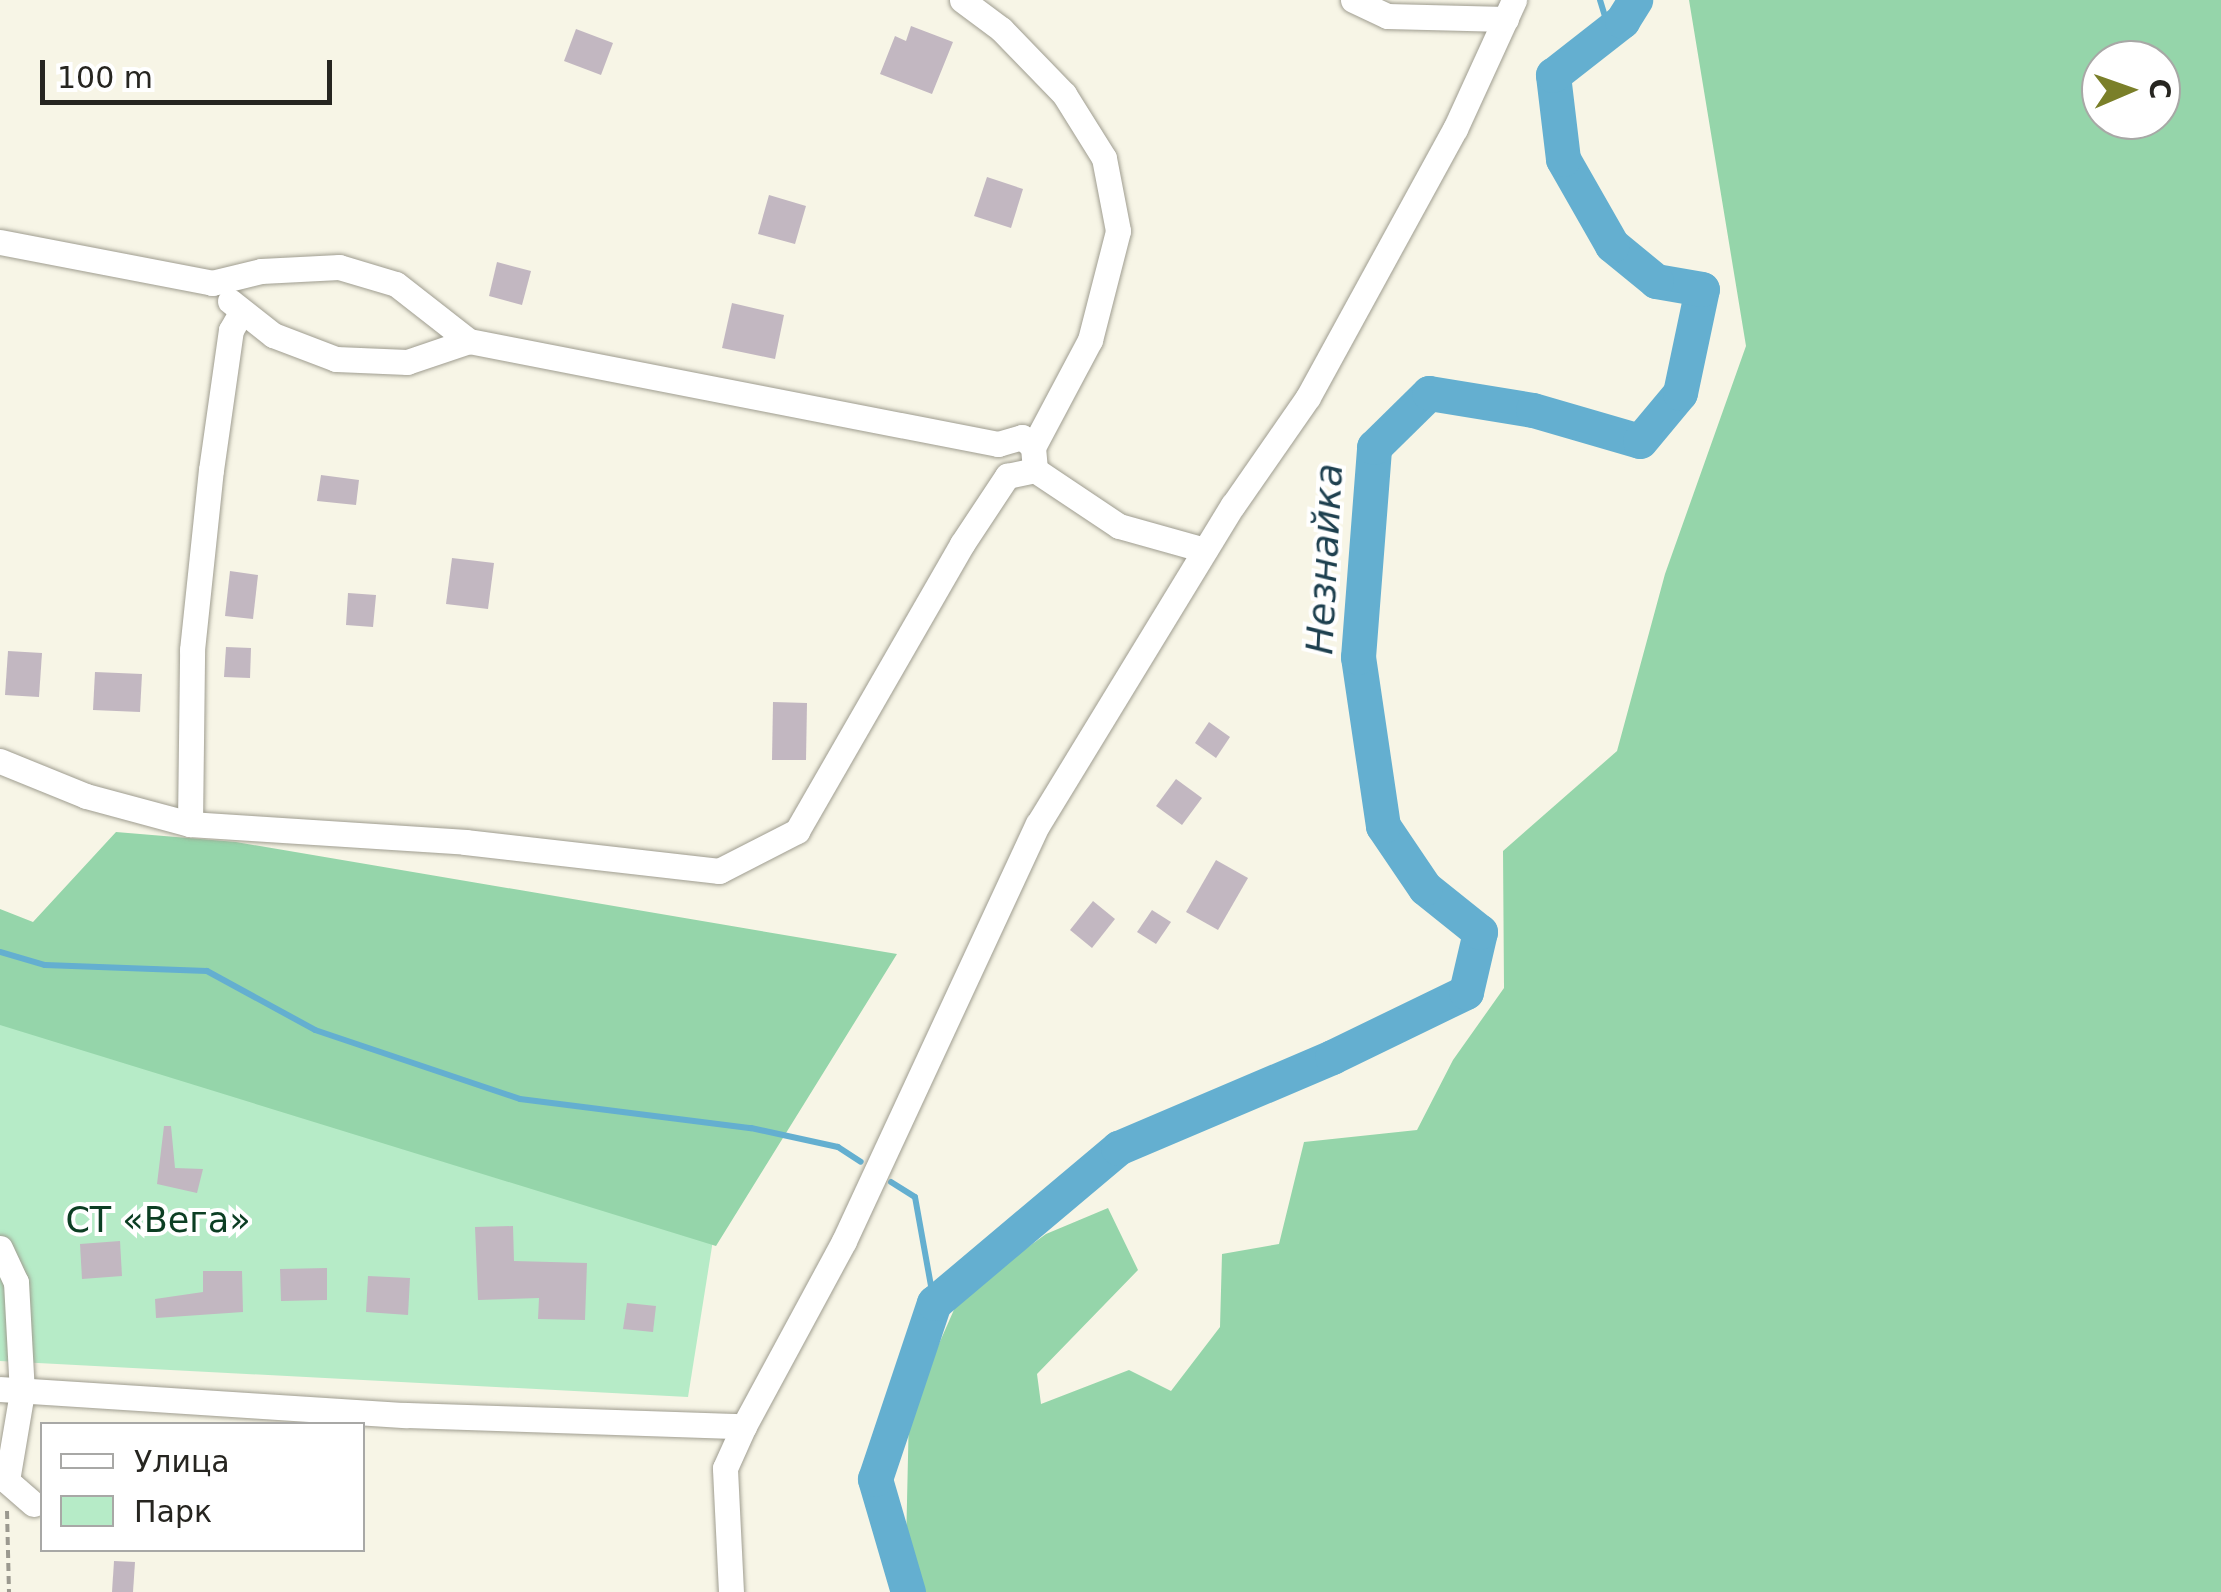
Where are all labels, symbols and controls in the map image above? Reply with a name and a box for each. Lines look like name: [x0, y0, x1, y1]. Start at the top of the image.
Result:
scale bar: [45, 40, 338, 102]
north arrow: [2081, 40, 2181, 140]
text: 100 m: [57, 60, 153, 95]
text: С: [2143, 78, 2176, 100]
water label: Незнайка: [1297, 462, 1353, 656]
park label: СТ «Вега»: [65, 1199, 251, 1241]
legend: [40, 1422, 365, 1552]
text: Улица: [134, 1444, 230, 1479]
text: Парк: [134, 1494, 212, 1529]

